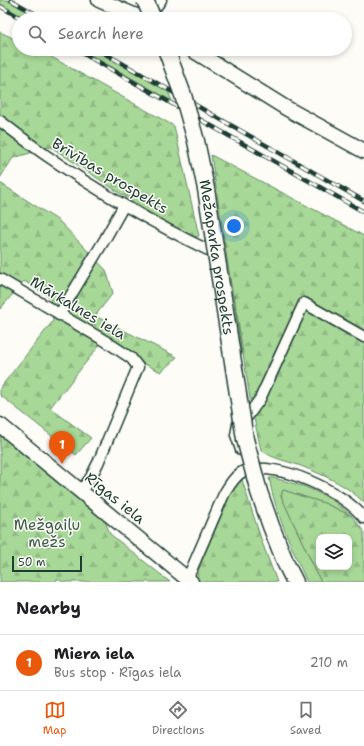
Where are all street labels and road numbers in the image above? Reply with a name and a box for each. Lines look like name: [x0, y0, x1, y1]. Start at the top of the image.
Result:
street label: Brīvības prospekts: [48, 133, 172, 219]
street label: Mežaparka prospekts: [194, 178, 239, 336]
street label: Mārkalnes iela: [27, 272, 130, 345]
street label: Rīgas iela: [81, 468, 150, 529]

